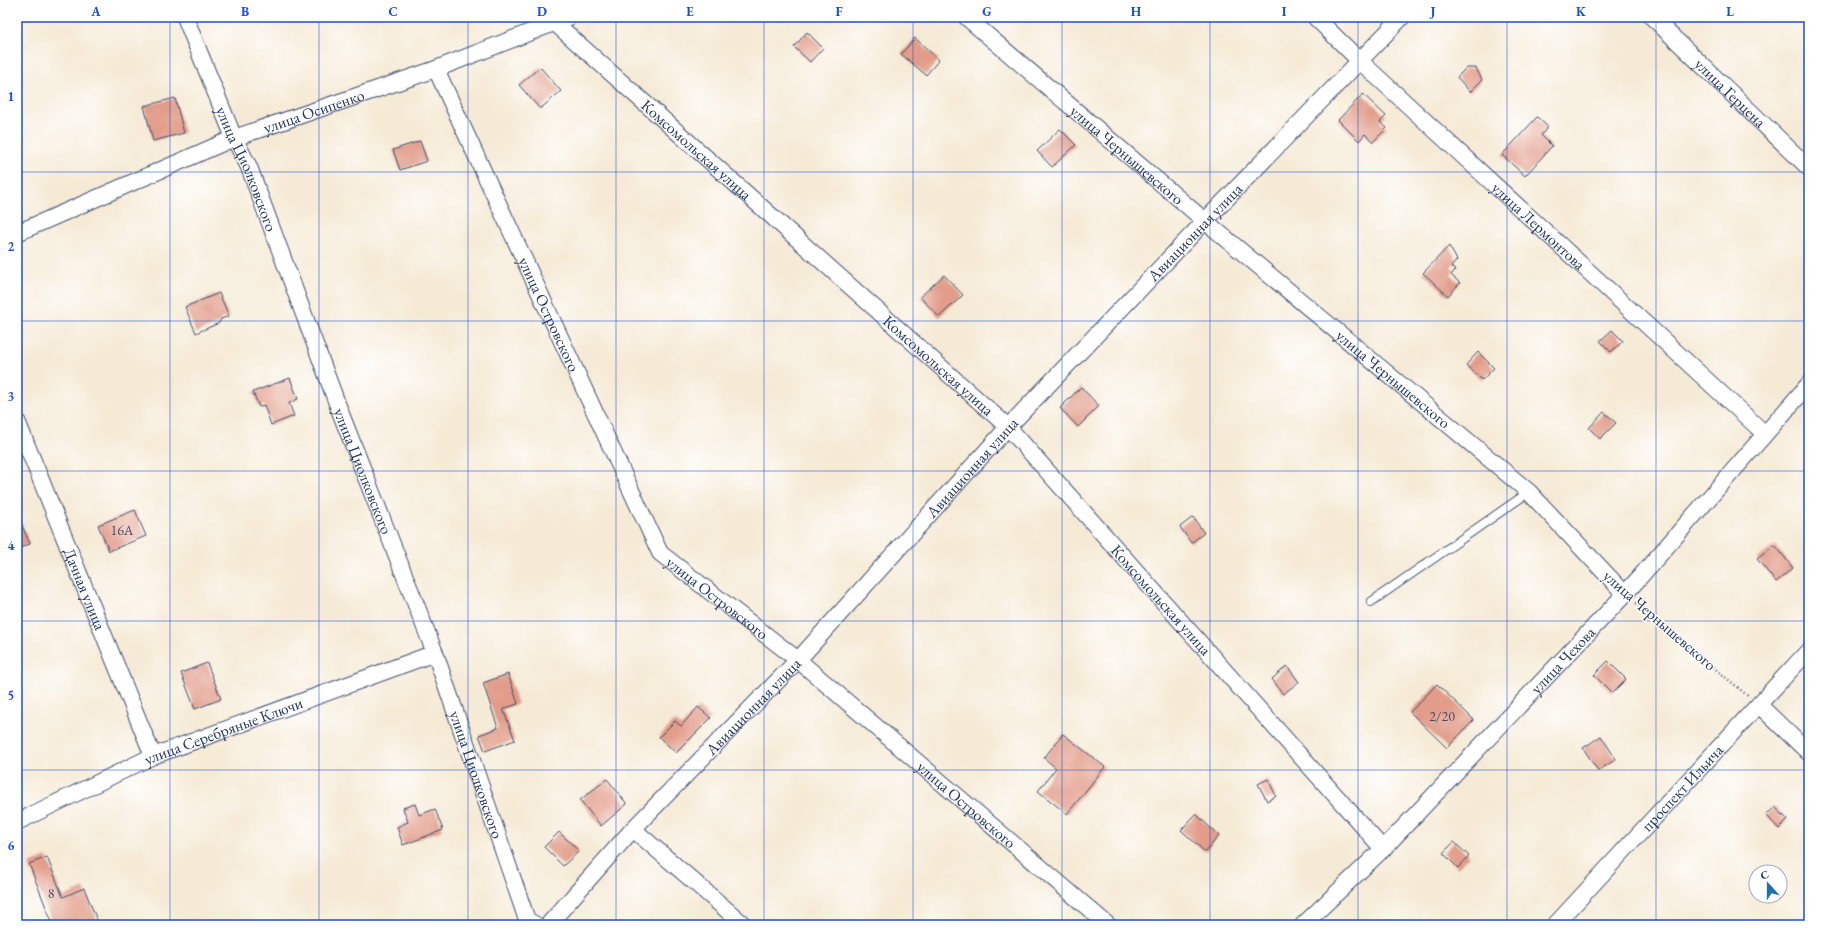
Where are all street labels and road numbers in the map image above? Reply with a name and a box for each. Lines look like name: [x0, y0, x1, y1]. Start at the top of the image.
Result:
street label: улица Герцена: [1690, 54, 1771, 133]
street label: улица Осипенко: [260, 84, 367, 138]
street label: Комсомольская улица: [637, 95, 757, 205]
street label: улица Чернышевского: [1066, 100, 1188, 210]
street label: улица Циолковского: [211, 103, 282, 234]
street label: Авиационная улица: [1142, 178, 1247, 287]
street label: улица Лермонтова: [1487, 178, 1590, 275]
street label: улица Островского: [513, 254, 585, 375]
street label: Комсомольская улица: [878, 311, 999, 421]
street label: улица Чернышевского: [1331, 325, 1455, 433]
street label: улица Циолковского: [329, 405, 397, 537]
street label: Авиационная улица: [921, 412, 1023, 523]
street label: Комсомольская улица: [1106, 540, 1216, 660]
street label: Дачная улица: [59, 545, 111, 634]
street label: улица Островского: [662, 552, 773, 644]
street label: улица Чернышевского: [1599, 565, 1721, 675]
street label: улица Чехова: [1526, 622, 1600, 698]
street label: Авиационная улица: [700, 653, 806, 760]
street label: улица Серебряные Ключи: [141, 692, 306, 770]
street label: улица Циолковского: [445, 708, 508, 841]
street label: проспект Ильича: [1637, 740, 1728, 836]
street label: улица Островского: [912, 756, 1020, 853]

